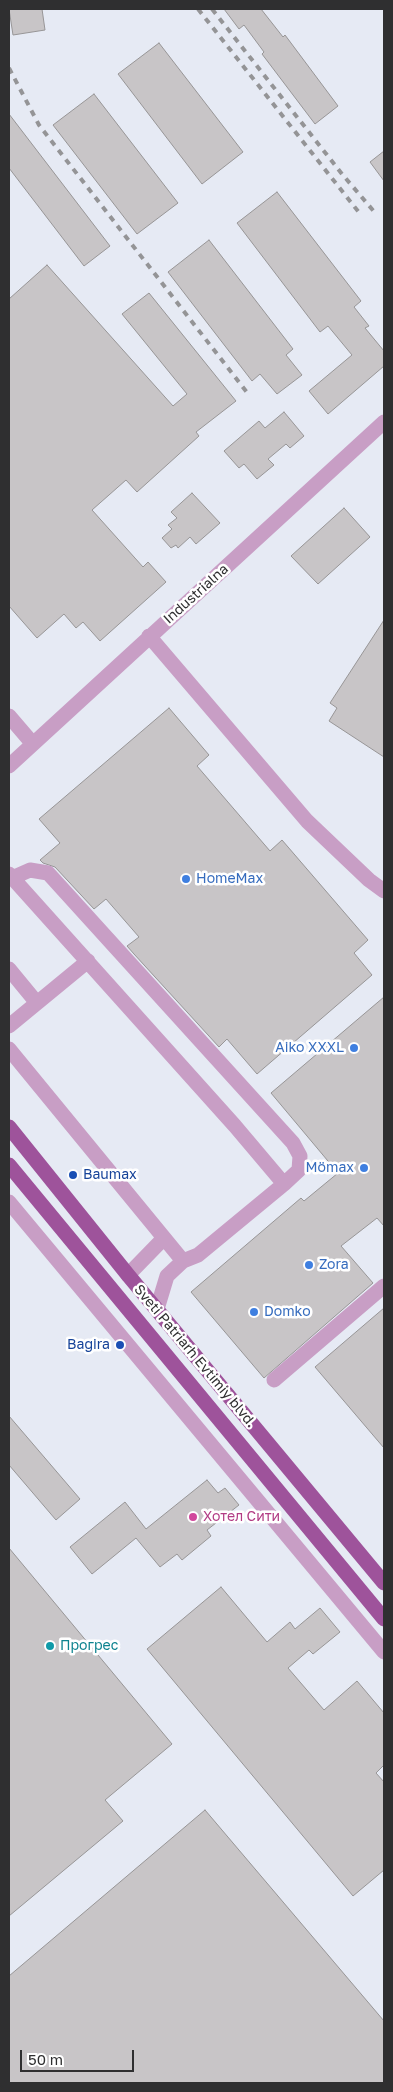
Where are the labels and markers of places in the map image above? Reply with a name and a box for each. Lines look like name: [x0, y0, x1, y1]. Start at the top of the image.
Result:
place label: HomeMax: [196, 871, 263, 887]
marker: HomeMax: [180, 873, 192, 885]
place label: Aiko XXXL: [275, 1040, 344, 1056]
marker: Aiko XXXL: [348, 1042, 360, 1054]
place label: Mömax: [306, 1160, 354, 1176]
marker: Mömax: [358, 1162, 370, 1174]
place label: Baumax: [83, 1167, 137, 1183]
marker: Baumax: [67, 1169, 79, 1181]
place label: Zora: [319, 1257, 349, 1273]
marker: Zora: [303, 1259, 315, 1271]
place label: Domko: [264, 1304, 311, 1320]
marker: Domko: [248, 1306, 260, 1318]
place label: Bagira: [67, 1337, 110, 1353]
marker: Bagira: [114, 1339, 126, 1351]
place label: Хотел Сити: [203, 1509, 280, 1525]
marker: Хотел Сити: [187, 1511, 199, 1523]
place label: Прогрес: [60, 1638, 118, 1654]
marker: Прогрес: [44, 1640, 56, 1652]

